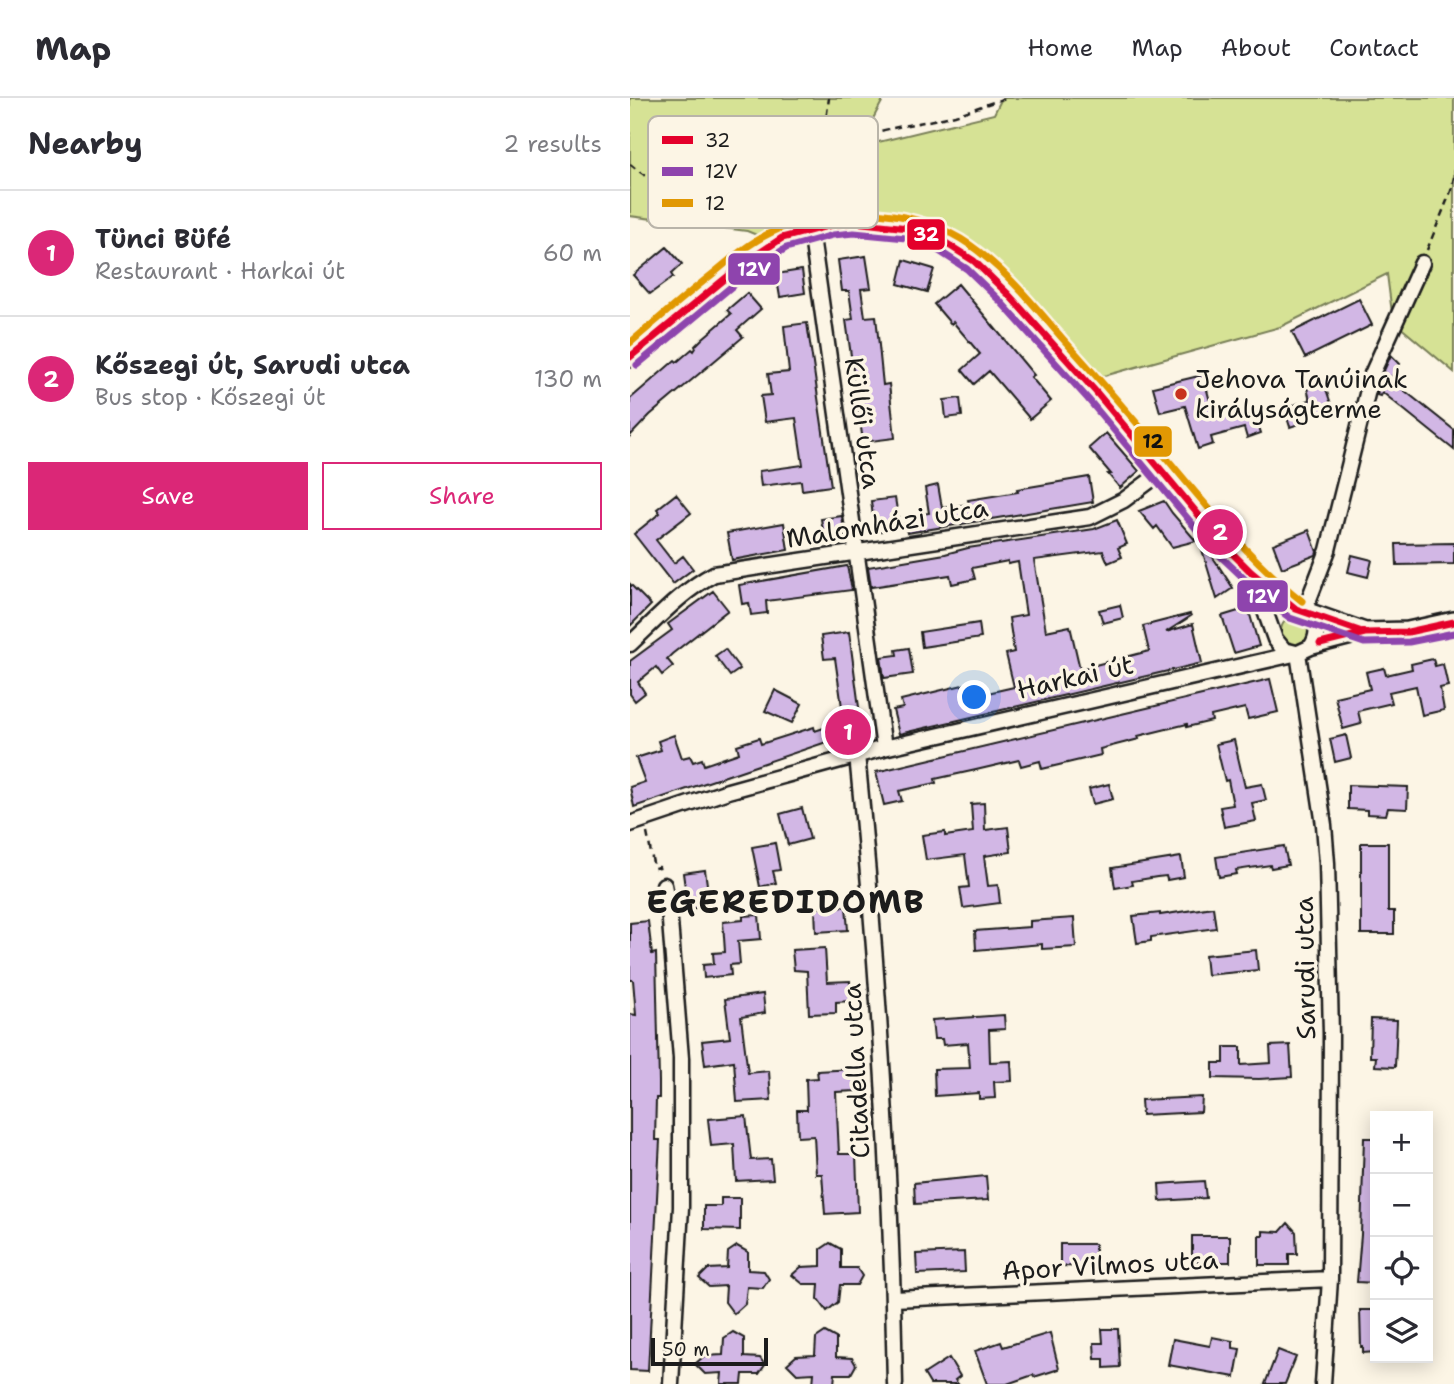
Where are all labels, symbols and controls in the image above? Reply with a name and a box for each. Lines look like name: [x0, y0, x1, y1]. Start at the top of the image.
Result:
text: Map: [35, 26, 111, 71]
text: Home: [1027, 32, 1093, 64]
text: Map: [1131, 32, 1183, 64]
text: About: [1221, 32, 1291, 64]
text: Contact: [1329, 32, 1419, 64]
legend: [648, 116, 878, 228]
text: Nearby: [28, 123, 143, 164]
text: 32: [705, 128, 730, 153]
text: 2 results: [503, 129, 602, 159]
text: 12V: [705, 159, 737, 184]
text: 12: [705, 191, 725, 216]
line badge: 32: [906, 218, 946, 251]
text: Tünci Büfé: [95, 221, 231, 256]
text: 32: [913, 222, 939, 247]
text: 1: [46, 238, 56, 268]
text: 60 m: [543, 238, 602, 268]
line badge: 12V: [727, 252, 781, 286]
text: Restaurant · Harkai út: [95, 256, 345, 286]
text: 12V: [737, 257, 772, 282]
text: Kőszegi út, Sarudi utca: [95, 347, 410, 382]
street label: Küllői utca: [837, 355, 890, 491]
place label: Jehova Tanúinak királyságterme: [1195, 361, 1408, 426]
text: 2: [43, 364, 59, 394]
text: 130 m: [534, 364, 602, 394]
text: Bus stop · Kőszegi út: [95, 382, 326, 412]
marker: Jehova Tanúinak királyságterme: [1173, 386, 1189, 402]
line badge: 12: [1133, 425, 1173, 458]
text: 12: [1142, 429, 1164, 454]
button: Save: [28, 462, 308, 530]
button: Share: [322, 462, 602, 530]
street label: Malomházi utca: [783, 489, 990, 556]
pin: 2: [1197, 506, 1243, 558]
line badge: 12V: [1236, 579, 1289, 613]
text: 12V: [1246, 584, 1281, 609]
street label: Harkai út: [1013, 646, 1137, 707]
your location: [957, 680, 991, 714]
pin: 1: [825, 706, 871, 758]
district label: EGEREDIDOMB: [646, 879, 926, 924]
street label: Sarudi utca: [1286, 896, 1323, 1040]
street label: Citadella utca: [833, 983, 878, 1159]
map controls: [1370, 1111, 1433, 1363]
button: +: [1370, 1111, 1433, 1174]
button: −: [1370, 1174, 1433, 1237]
button: locate: [1370, 1237, 1433, 1300]
street label: Apor Vilmos utca: [1001, 1241, 1219, 1288]
button: layers: [1370, 1300, 1433, 1363]
scale bar: [651, 1335, 768, 1367]
text: 50 m: [662, 1337, 710, 1362]

